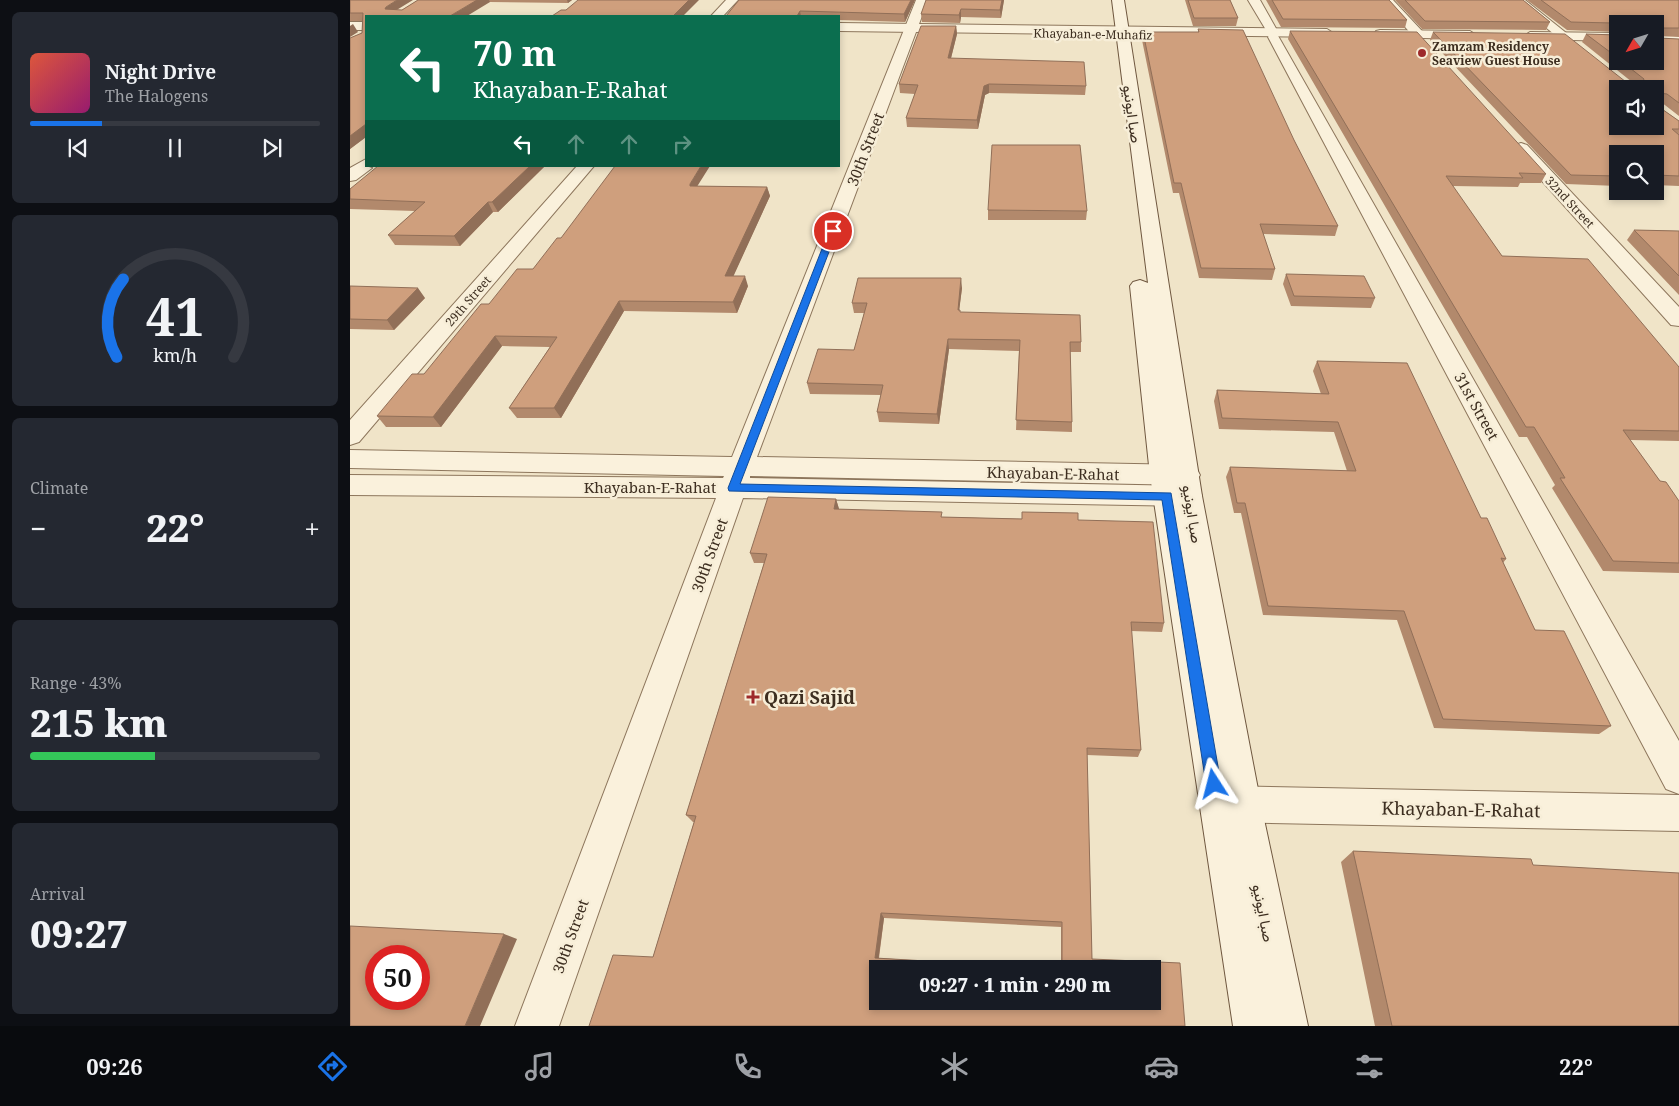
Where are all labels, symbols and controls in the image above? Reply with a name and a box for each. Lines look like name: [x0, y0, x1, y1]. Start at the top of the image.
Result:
north arrow: [1609, 15, 1664, 70]
map controls: [1609, 15, 1664, 200]
street label: Khayaban-e-Muhafiz: [1033, 24, 1153, 44]
text: 70 m: [473, 29, 556, 76]
icon: left: [390, 35, 455, 100]
place label: Zamzam Residency Seaview Guest House: [1432, 38, 1561, 69]
marker: Zamzam Residency Seaview Guest House: [1416, 47, 1428, 59]
text: Night Drive: [105, 59, 216, 85]
text: Khayaban-E-Rahat: [473, 74, 667, 104]
button: sound: [1609, 80, 1664, 135]
street label: صبا ایونیو: [1119, 84, 1147, 144]
text: The Halogens: [105, 85, 208, 107]
street label: 30th Street: [842, 109, 888, 189]
icon: left: [509, 130, 537, 158]
icon: ahead: [562, 130, 590, 158]
icon: ahead: [615, 130, 643, 158]
icon: right: [668, 130, 696, 158]
icon: previous: [64, 134, 92, 162]
icon: pause: [161, 134, 189, 162]
icon: next: [258, 134, 286, 162]
button: search: [1609, 145, 1664, 200]
street label: 32nd Street: [1542, 172, 1598, 232]
pin: [812, 210, 854, 252]
icon: arrive: [819, 217, 847, 245]
street label: 29th Street: [441, 272, 495, 330]
text: 41: [146, 280, 204, 351]
text: km/h: [153, 343, 197, 367]
street label: 31st Street: [1450, 369, 1504, 443]
street label: Khayaban-E-Rahat: [987, 462, 1119, 484]
text: Climate: [30, 477, 88, 499]
street label: Khayaban-E-Rahat: [584, 477, 716, 497]
street label: صبا ایونیو: [1179, 484, 1207, 544]
text: 22°: [146, 501, 204, 553]
text: −: [30, 509, 46, 547]
text: +: [304, 509, 320, 547]
street label: 30th Street: [686, 515, 732, 595]
text: Range · 43%: [30, 672, 122, 694]
place label: Qazi Sajid: [764, 685, 855, 709]
marker: Qazi Sajid: [746, 690, 760, 704]
text: 215 km: [30, 696, 168, 748]
position arrow: [1187, 757, 1239, 809]
street label: Khayaban-E-Rahat: [1381, 796, 1541, 822]
street label: صبا ایونیو: [1249, 882, 1279, 944]
text: Arrival: [30, 883, 85, 905]
street label: 30th Street: [547, 896, 593, 976]
text: 09:27: [30, 907, 128, 959]
speed limit sign: 50: [365, 945, 430, 1010]
text: 09:27 · 1 min · 290 m: [919, 972, 1111, 998]
icon: directions: [315, 1049, 350, 1084]
icon: music: [522, 1049, 557, 1084]
icon: phone: [730, 1049, 765, 1084]
icon: climate: [937, 1049, 972, 1084]
icon: car: [1144, 1049, 1179, 1084]
icon: filters: [1352, 1049, 1387, 1084]
text: 09:26: [86, 1051, 143, 1081]
text: 22°: [1559, 1051, 1593, 1081]

